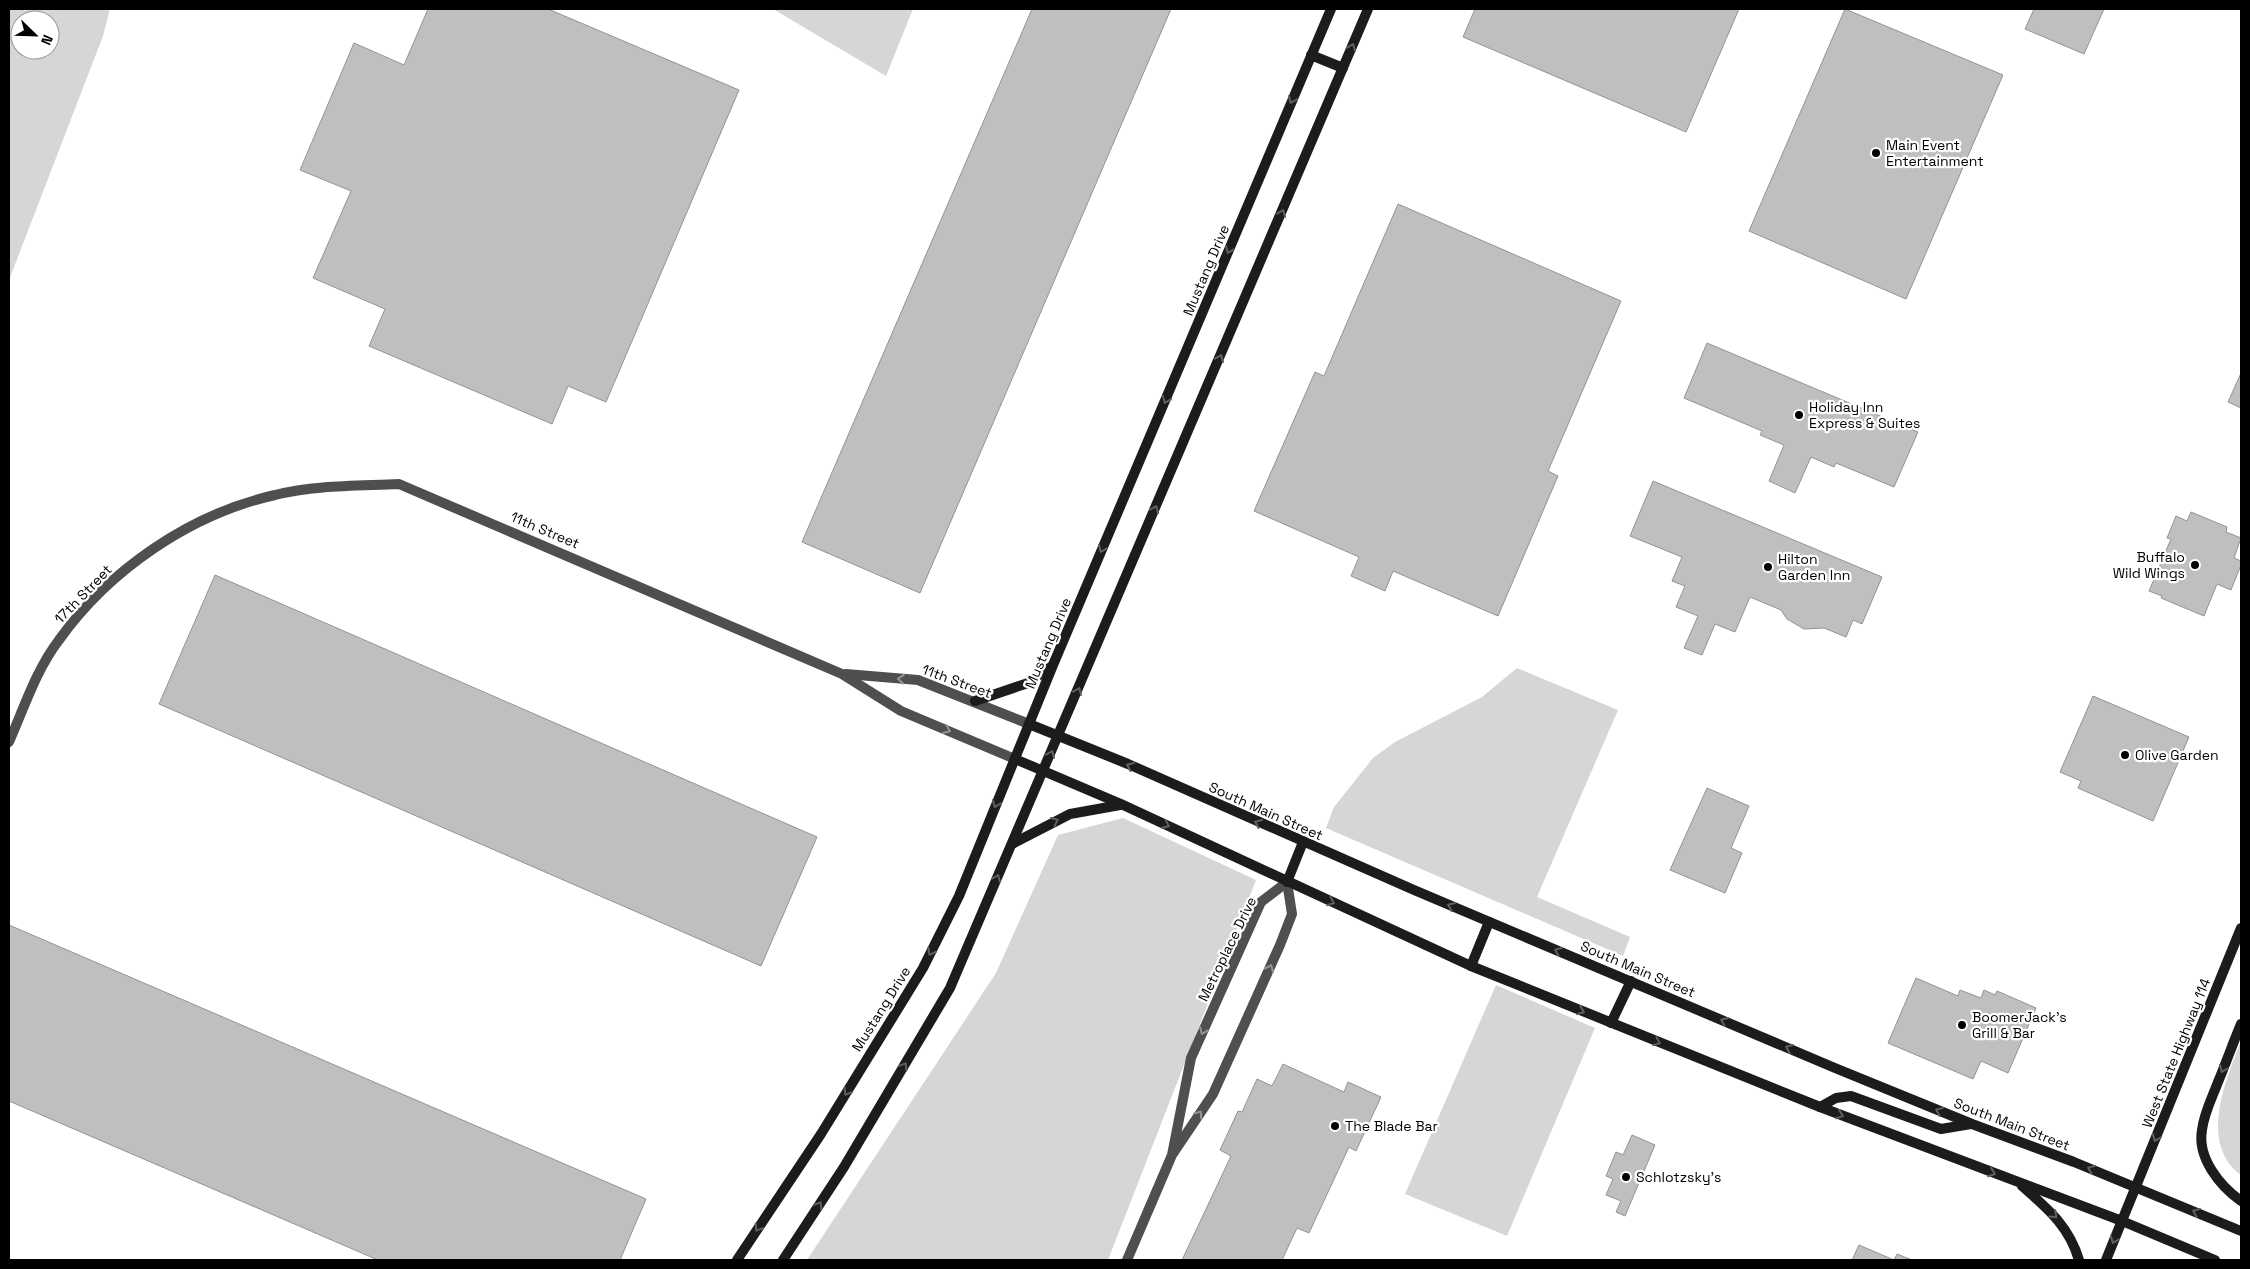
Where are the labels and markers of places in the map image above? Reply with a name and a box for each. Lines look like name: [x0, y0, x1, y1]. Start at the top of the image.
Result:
place label: Main Event Entertainment: [1886, 136, 1984, 170]
marker: Main Event Entertainment: [1870, 147, 1882, 159]
place label: Holiday Inn Express & Suites: [1809, 398, 1920, 432]
marker: Holiday Inn Express & Suites: [1793, 409, 1805, 421]
place label: Buffalo Wild Wings: [2113, 548, 2185, 582]
place label: Hilton Garden Inn: [1778, 550, 1850, 584]
marker: Buffalo Wild Wings: [2189, 559, 2201, 571]
marker: Hilton Garden Inn: [1762, 561, 1774, 573]
place label: Olive Garden: [2135, 746, 2219, 764]
marker: Olive Garden: [2119, 749, 2131, 761]
place label: BoomerJack's Grill & Bar: [1972, 1008, 2067, 1042]
marker: BoomerJack's Grill & Bar: [1956, 1019, 1968, 1031]
place label: The Blade Bar: [1345, 1117, 1438, 1135]
marker: The Blade Bar: [1329, 1120, 1341, 1132]
place label: Schlotzsky's: [1636, 1168, 1721, 1186]
marker: Schlotzsky's: [1620, 1171, 1632, 1183]

